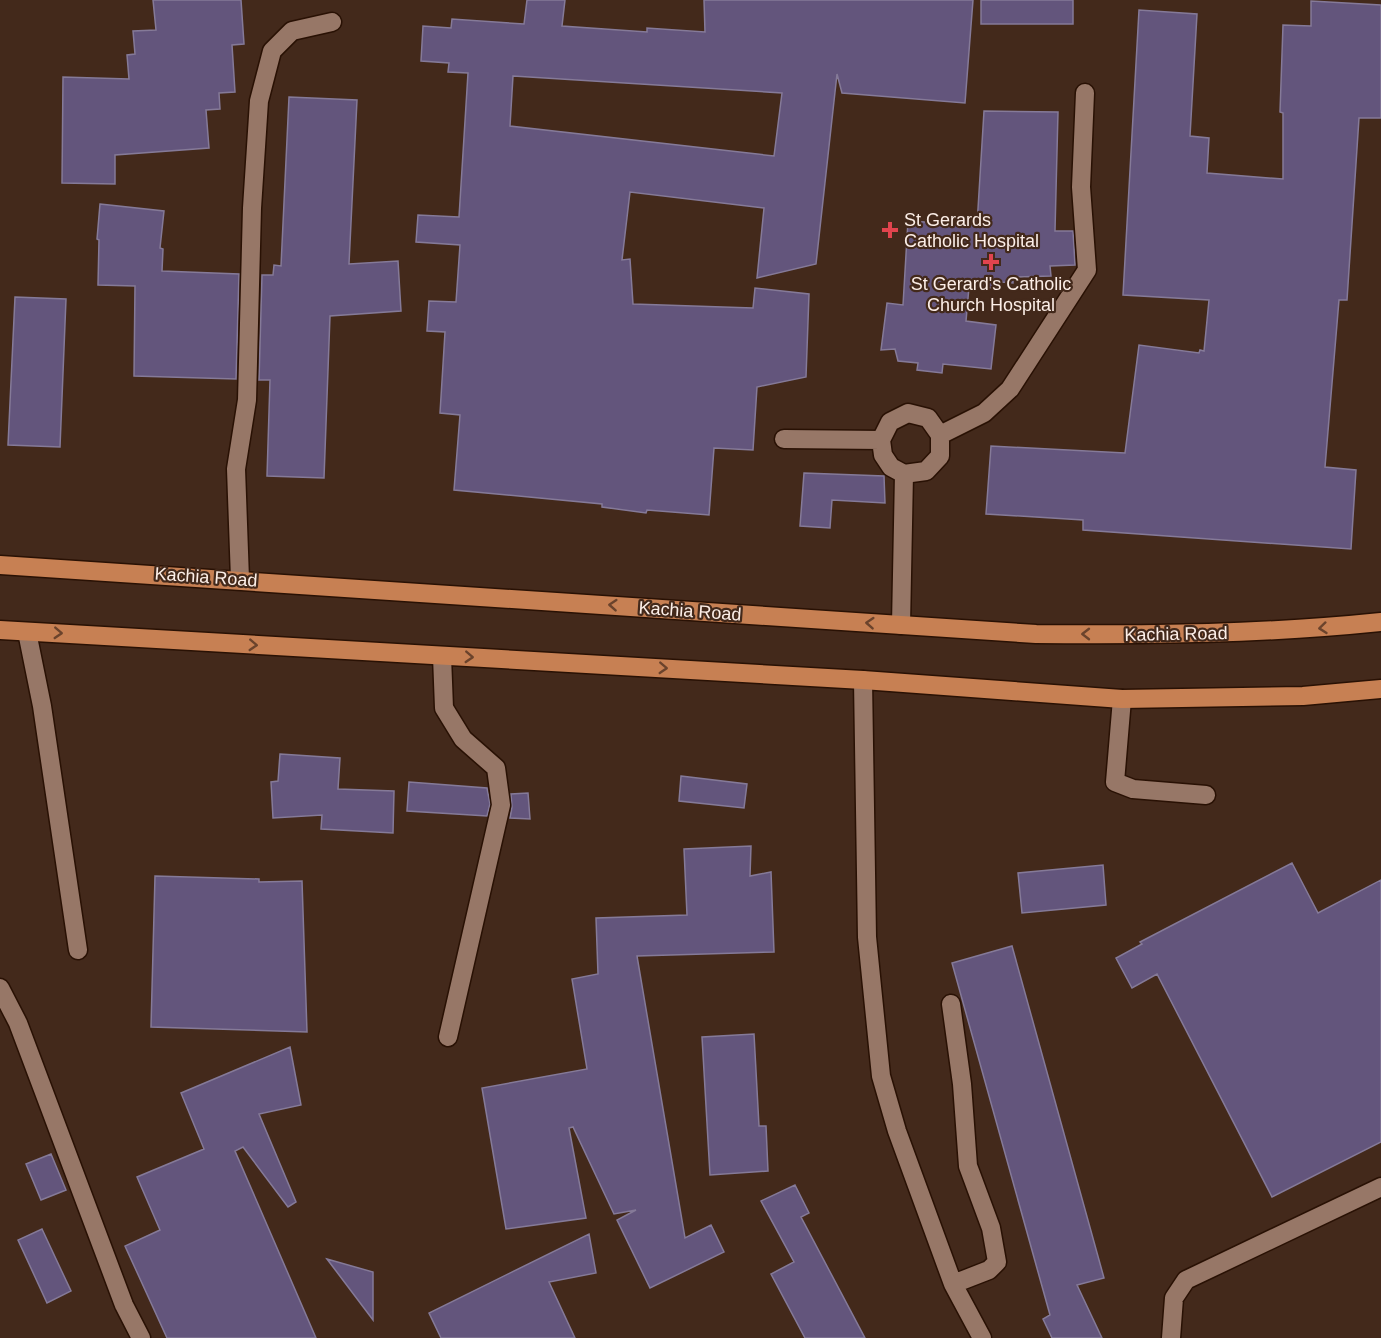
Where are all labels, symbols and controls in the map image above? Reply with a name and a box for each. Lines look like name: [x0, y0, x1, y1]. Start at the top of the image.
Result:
place label: St Gerards Catholic Hospital: [904, 210, 1039, 251]
marker: St Gerards Catholic Hospital: [881, 221, 899, 239]
marker: St Gerard's Catholic Church Hospital: [982, 253, 1000, 271]
place label: St Gerard's Catholic Church Hospital: [911, 274, 1071, 315]
street label: Kachia Road: [154, 563, 258, 591]
street label: Kachia Road: [638, 597, 742, 625]
one-way arrow: [608, 599, 617, 612]
one-way arrow: [866, 617, 875, 630]
one-way arrow: [1318, 621, 1327, 634]
street label: Kachia Road: [1124, 623, 1228, 645]
one-way arrow: [54, 627, 63, 640]
one-way arrow: [1081, 628, 1090, 640]
one-way arrow: [249, 638, 258, 651]
one-way arrow: [464, 651, 473, 664]
one-way arrow: [659, 662, 668, 675]

